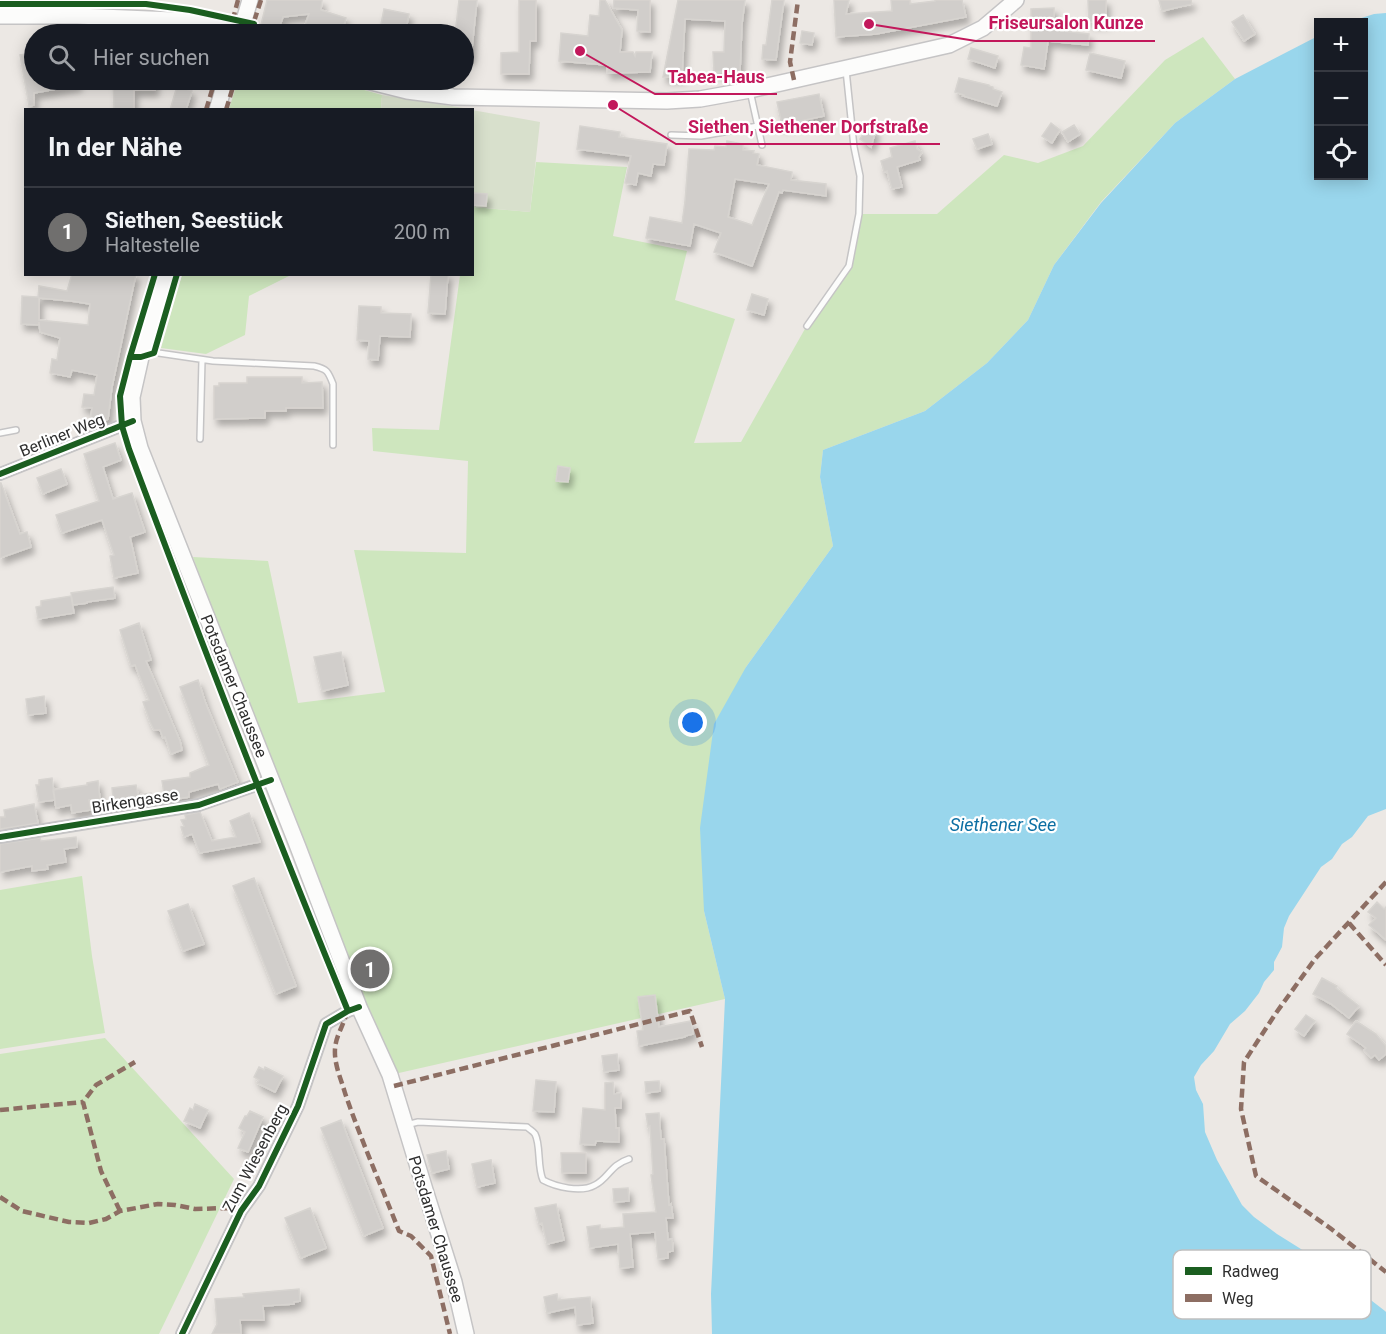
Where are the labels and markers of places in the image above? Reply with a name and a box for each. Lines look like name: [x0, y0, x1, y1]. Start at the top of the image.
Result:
callout: Friseursalon Kunze: [976, 5, 1155, 41]
callout: Tabea-Haus: [655, 58, 777, 94]
callout: Siethen, Siethener Dorfstraße: [676, 108, 940, 144]
pin: 1: [350, 946, 389, 992]

